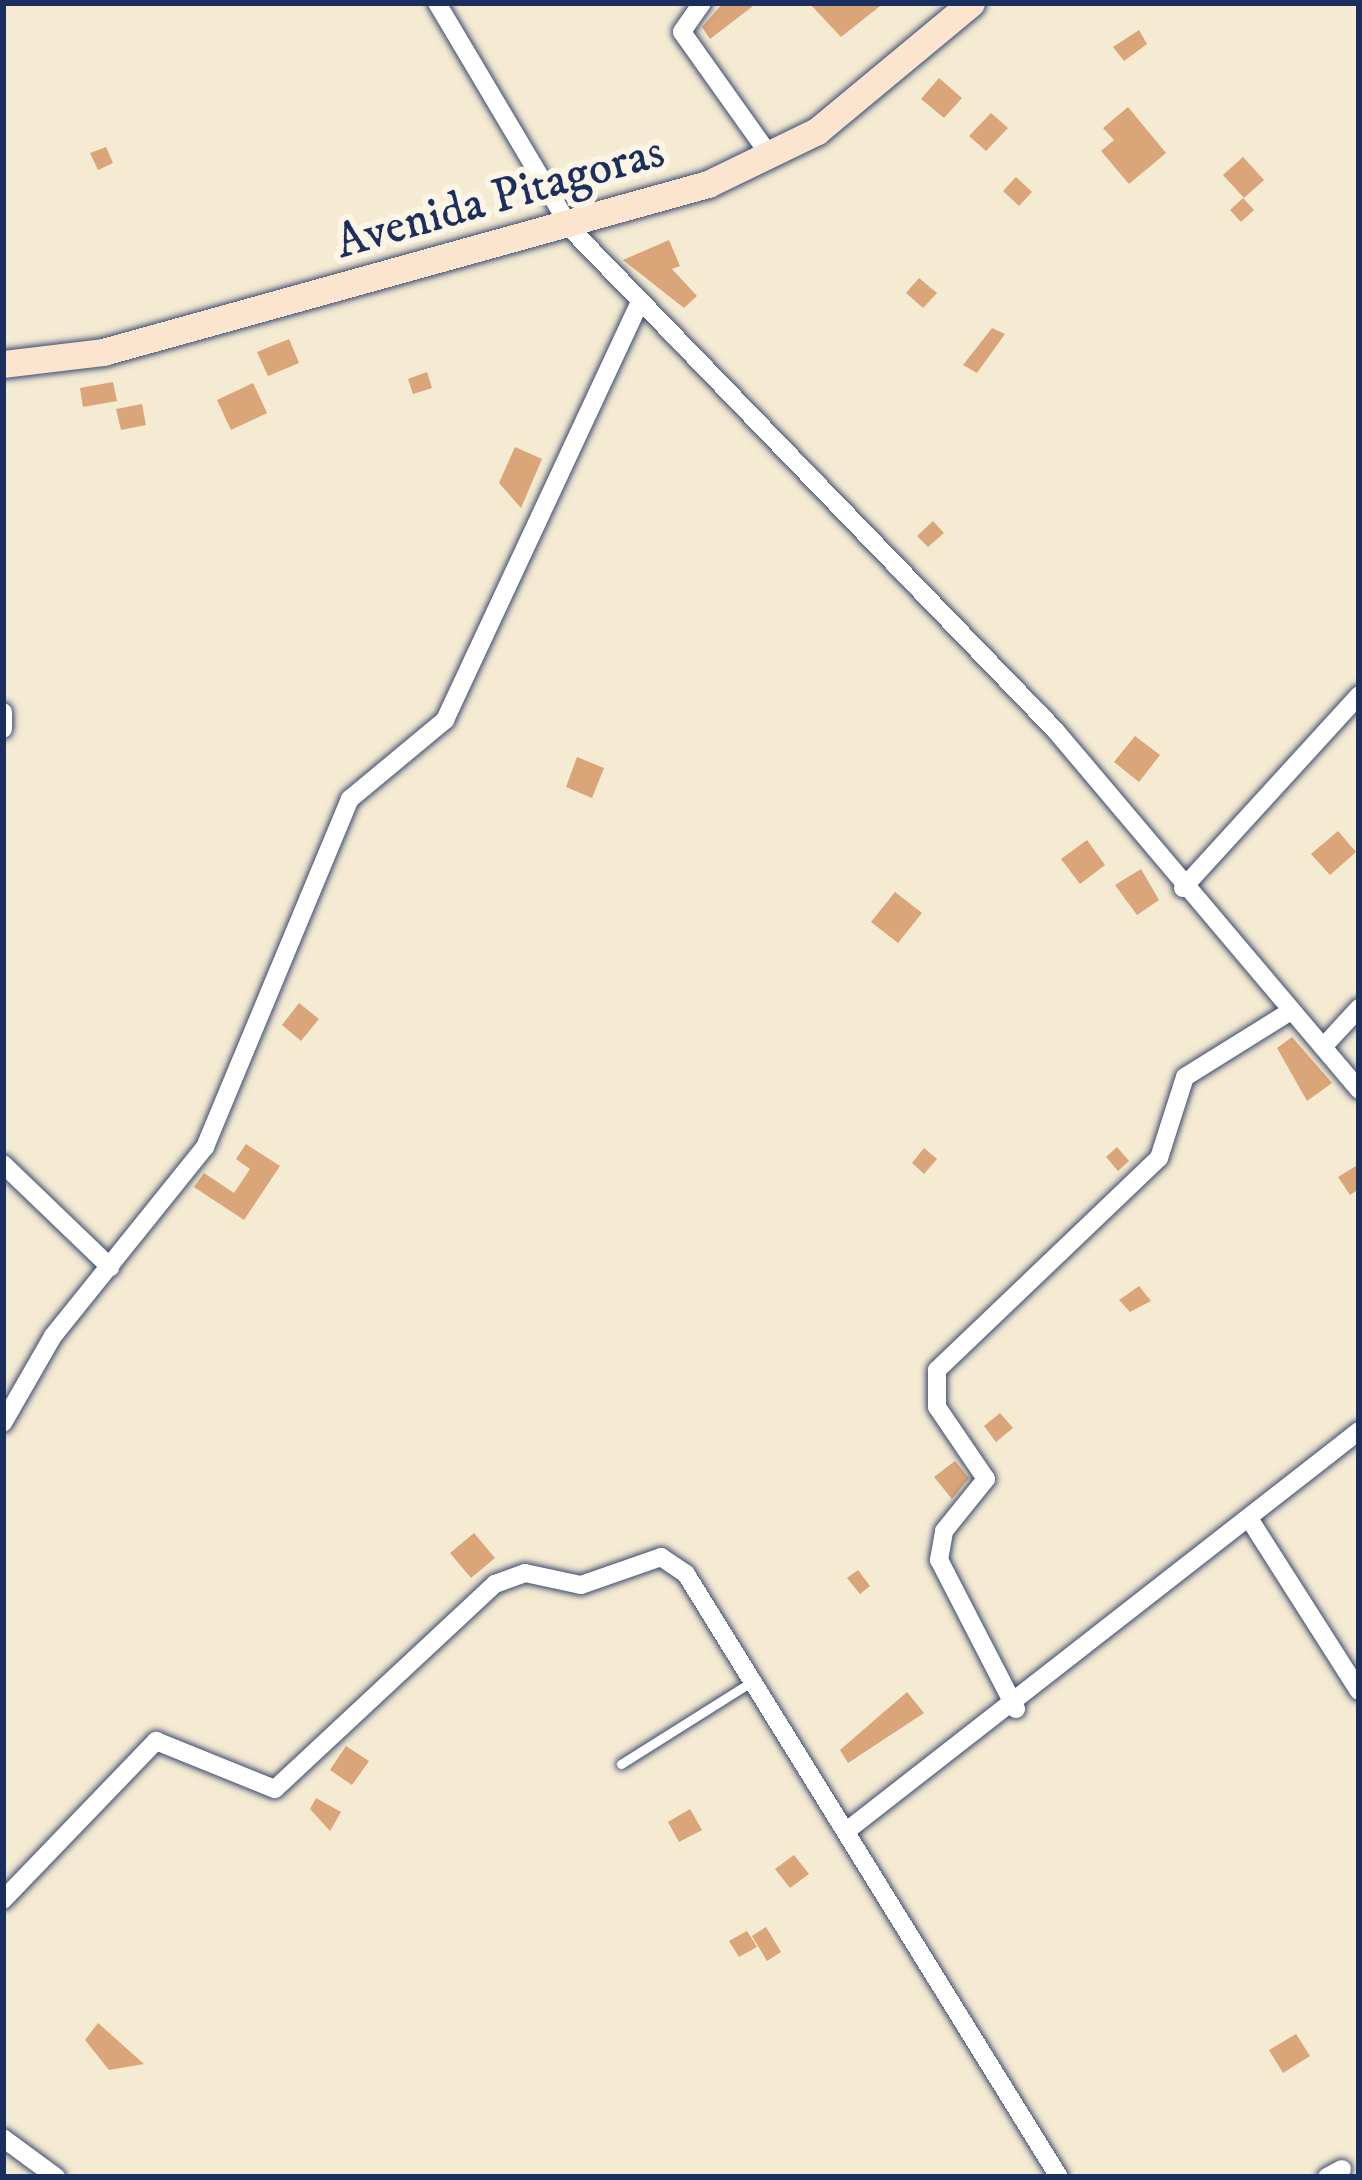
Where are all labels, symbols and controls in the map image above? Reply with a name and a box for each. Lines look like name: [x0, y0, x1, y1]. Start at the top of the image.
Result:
street label: Avenida Pitagoras: [329, 124, 671, 272]

